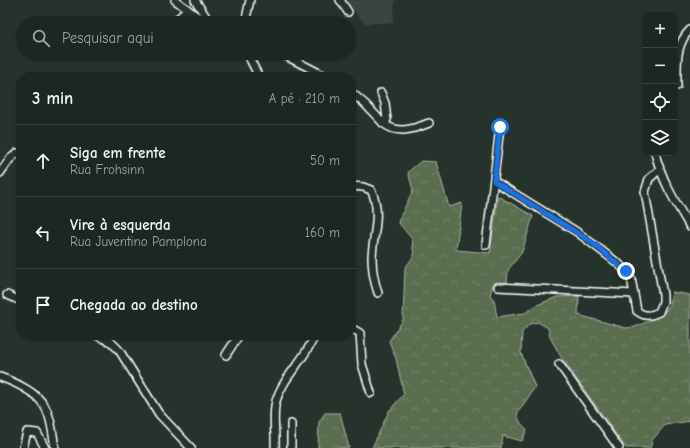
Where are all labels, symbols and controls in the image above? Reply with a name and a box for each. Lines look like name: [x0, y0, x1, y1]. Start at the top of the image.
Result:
map controls: [642, 12, 678, 156]
button: +: [642, 12, 678, 48]
search box: [16, 16, 356, 60]
icon: search: [30, 27, 52, 49]
text: Pesquisar aqui: [62, 29, 154, 47]
button: −: [642, 48, 678, 84]
button: locate: [642, 84, 678, 120]
text: 3 min: [32, 89, 73, 108]
text: A pé · 210 m: [269, 91, 340, 106]
route start: [491, 118, 509, 136]
button: layers: [642, 120, 678, 156]
text: Siga em frente: [70, 144, 166, 162]
icon: ahead: [32, 150, 54, 172]
text: 50 m: [310, 153, 340, 168]
text: Rua Frohsinn: [70, 162, 144, 177]
text: Vire à esquerda: [70, 216, 171, 234]
icon: left: [32, 222, 54, 244]
text: 160 m: [305, 225, 340, 240]
text: Rua Juventino Pamplona: [70, 234, 207, 249]
route end: [617, 262, 635, 280]
icon: arrive: [32, 294, 54, 316]
text: Chegada ao destino: [70, 296, 198, 314]

